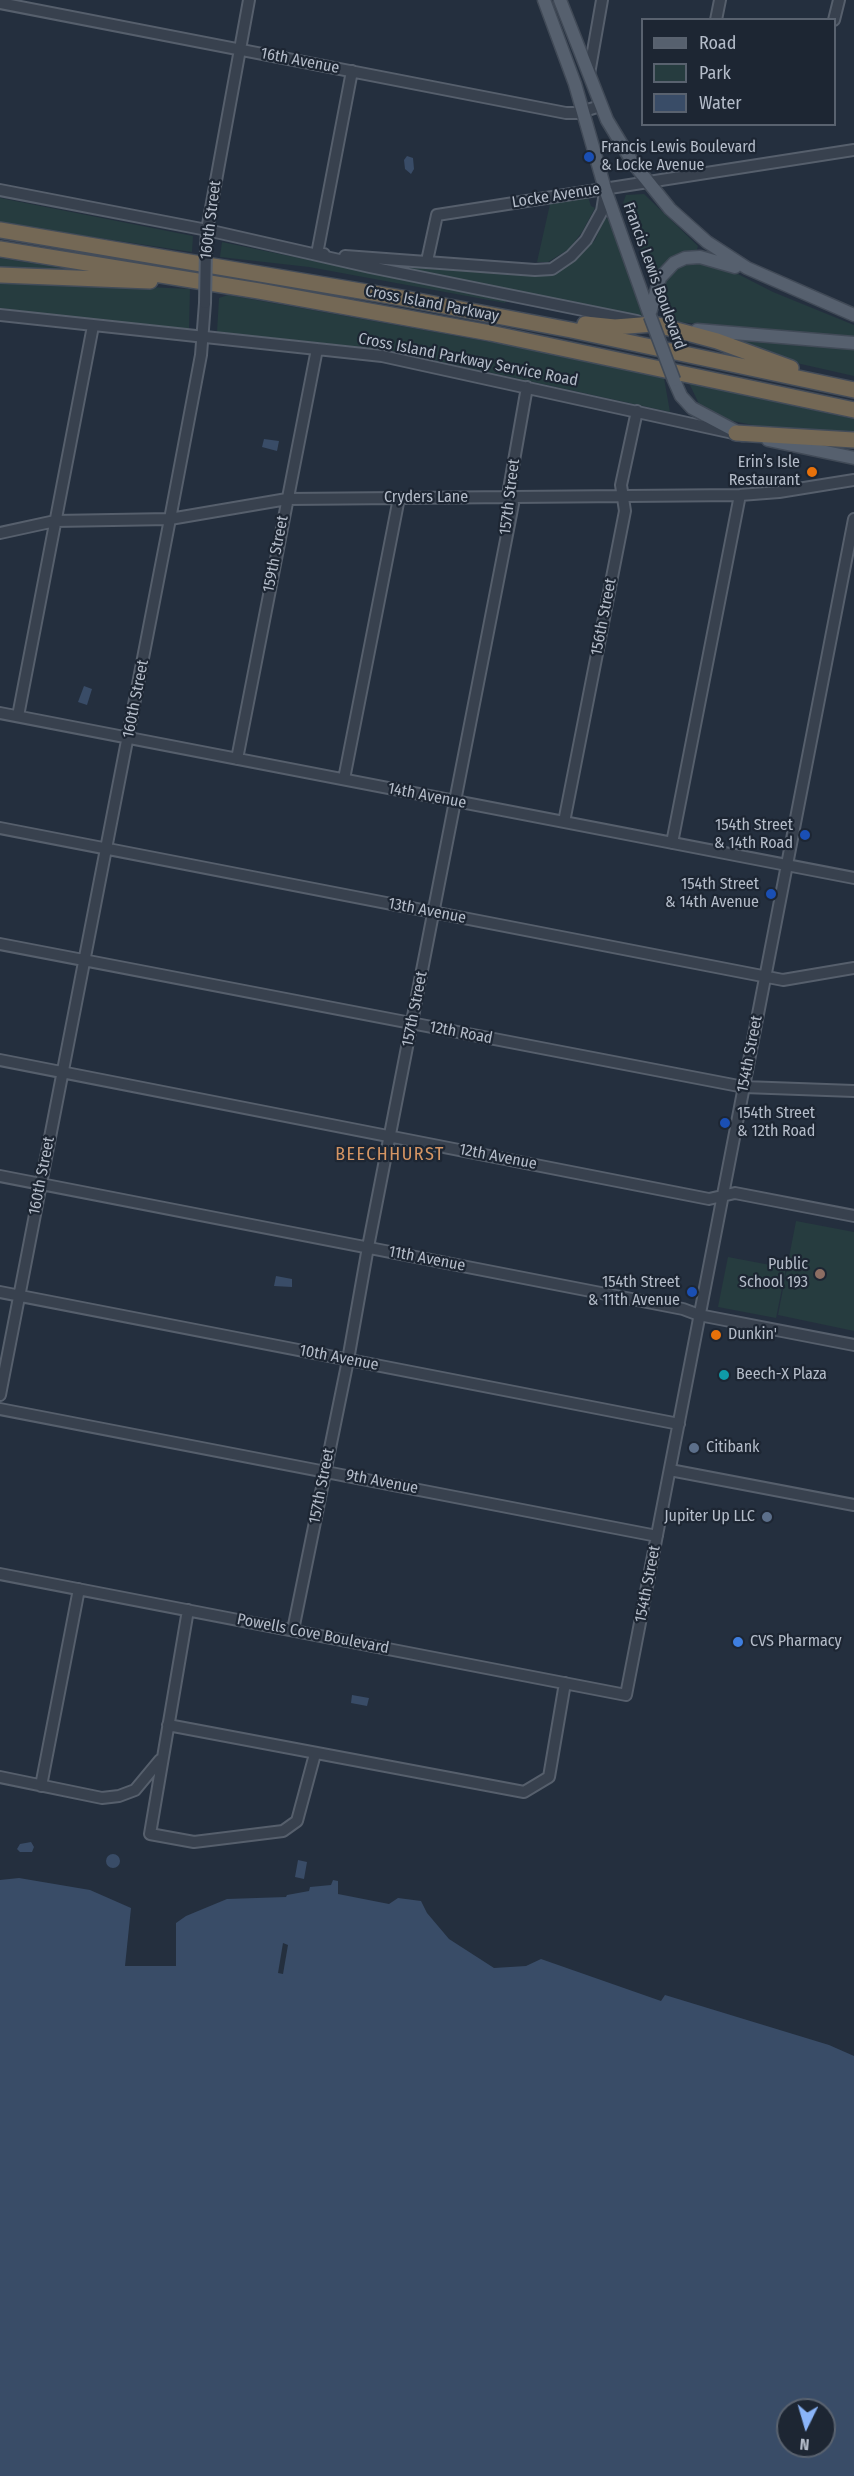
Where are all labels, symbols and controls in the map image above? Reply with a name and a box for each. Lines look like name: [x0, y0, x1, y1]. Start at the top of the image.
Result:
legend: [641, 18, 836, 126]
text: Road: [699, 32, 736, 54]
street label: 16th Avenue: [259, 44, 341, 78]
text: Park: [699, 62, 731, 84]
text: Water: [699, 92, 742, 114]
place label: Francis Lewis Boulevard & Locke Avenue: [601, 138, 756, 176]
marker: Francis Lewis Boulevard & Locke Avenue: [582, 150, 596, 164]
street label: 160th Street: [197, 179, 225, 261]
street label: Locke Avenue: [511, 180, 601, 212]
street label: Francis Lewis Boulevard: [618, 200, 690, 352]
street label: Cross Island Parkway: [363, 282, 501, 326]
street label: Cross Island Parkway Service Road: [356, 329, 580, 391]
place label: Erin’s Isle Restaurant: [729, 453, 800, 491]
street label: 157th Street: [496, 458, 524, 536]
marker: Erin’s Isle Restaurant: [805, 465, 819, 479]
street label: Cryders Lane: [384, 488, 468, 508]
street label: 159th Street: [259, 514, 293, 594]
street label: 156th Street: [587, 577, 621, 657]
street label: 160th Street: [119, 658, 153, 740]
street label: 14th Avenue: [386, 779, 468, 813]
place label: 154th Street & 14th Road: [714, 816, 793, 854]
marker: 154th Street & 14th Road: [798, 828, 812, 842]
place label: 154th Street & 14th Avenue: [665, 875, 759, 913]
marker: 154th Street & 14th Avenue: [764, 887, 778, 901]
street label: 13th Avenue: [386, 894, 468, 928]
street label: 157th Street: [398, 970, 432, 1048]
street label: 154th Street: [733, 1014, 767, 1094]
street label: 12th Road: [428, 1017, 494, 1049]
place label: 154th Street & 12th Road: [737, 1104, 815, 1142]
marker: 154th Street & 12th Road: [718, 1116, 732, 1130]
street label: 160th Street: [25, 1135, 59, 1217]
street label: 12th Avenue: [457, 1140, 539, 1174]
district label: BEECHHURST: [335, 1144, 445, 1166]
street label: 11th Avenue: [387, 1242, 467, 1276]
place label: Public School 193: [739, 1255, 808, 1293]
marker: Public School 193: [813, 1267, 827, 1281]
place label: 154th Street & 11th Avenue: [588, 1273, 680, 1311]
marker: 154th Street & 11th Avenue: [685, 1285, 699, 1299]
place label: Dunkin': [728, 1325, 777, 1345]
marker: Dunkin': [709, 1328, 723, 1342]
street label: 10th Avenue: [298, 1341, 380, 1375]
place label: Beech-X Plaza: [736, 1365, 827, 1385]
marker: Beech-X Plaza: [717, 1368, 731, 1382]
place label: Citibank: [706, 1438, 760, 1458]
marker: Citibank: [687, 1441, 701, 1455]
street label: 157th Street: [305, 1447, 339, 1525]
street label: 9th Avenue: [344, 1466, 420, 1498]
place label: Jupiter Up LLC: [664, 1507, 755, 1527]
marker: Jupiter Up LLC: [760, 1510, 774, 1524]
street label: 154th Street: [631, 1544, 665, 1624]
street label: Powells Cove Boulevard: [235, 1610, 391, 1658]
place label: CVS Pharmacy: [750, 1632, 842, 1652]
marker: CVS Pharmacy: [731, 1635, 745, 1649]
north arrow: [776, 2398, 836, 2458]
text: N: [799, 2435, 810, 2454]

